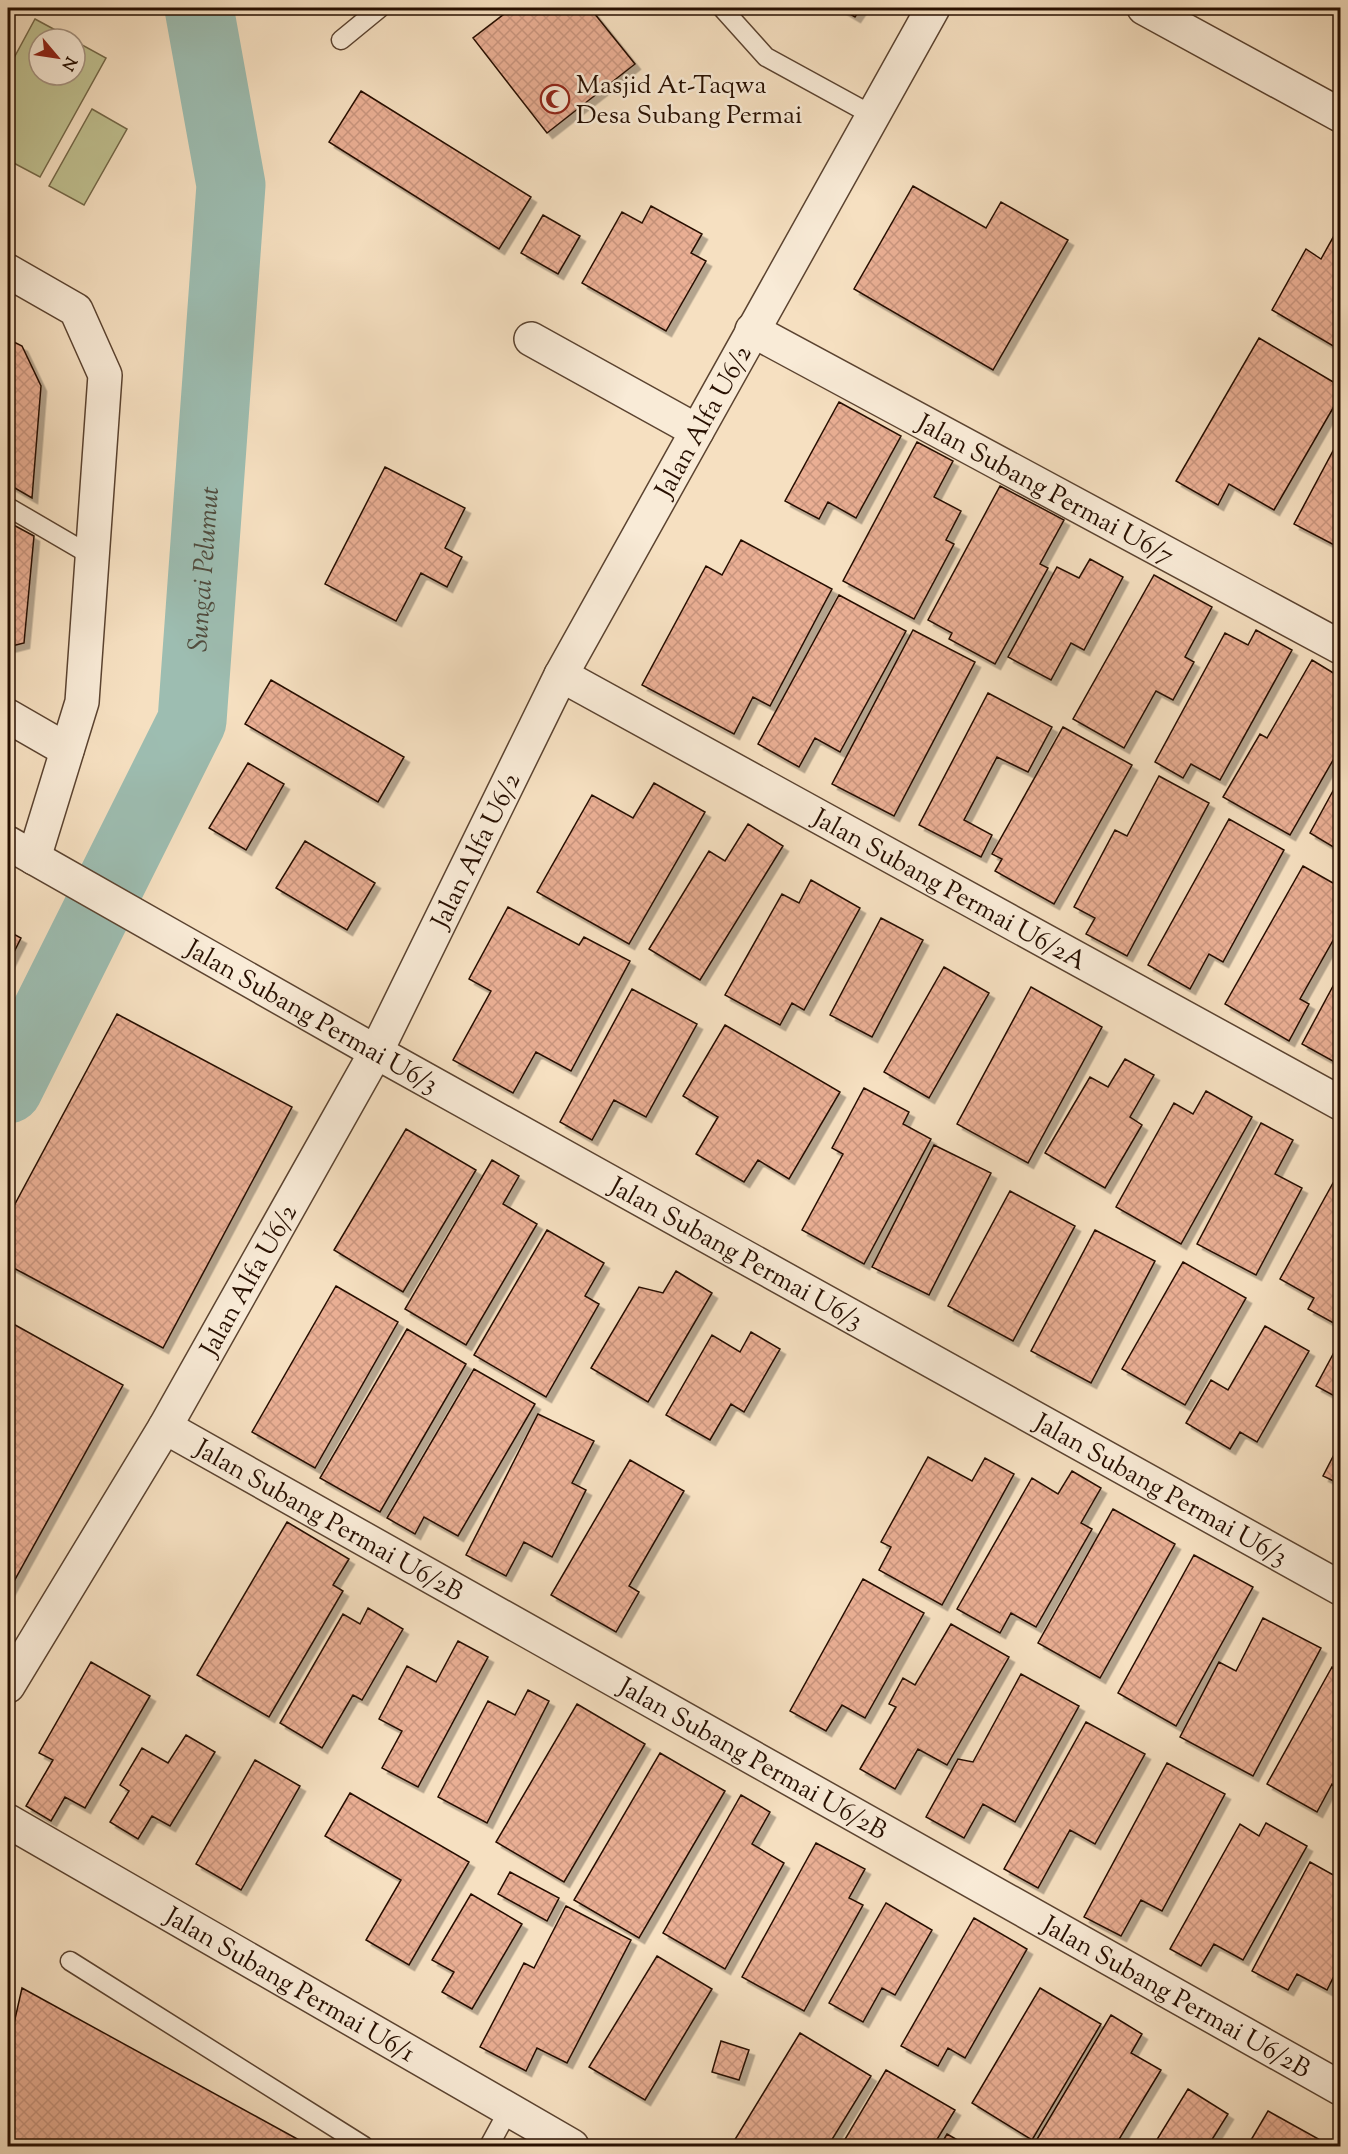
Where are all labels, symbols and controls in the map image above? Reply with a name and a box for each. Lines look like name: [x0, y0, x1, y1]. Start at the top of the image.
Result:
north arrow: [27, 27, 87, 87]
text: N: [55, 52, 81, 74]
place label: Masjid At-Taqwa Desa Subang Permai: [576, 68, 803, 135]
mosque icon: Masjid At-Taqwa Desa Subang Permai: [539, 83, 571, 115]
street label: Jalan Alfa U6/2: [647, 339, 762, 507]
street label: Jalan Subang Permai U6/7: [908, 405, 1180, 575]
water label: Sungai Pelumut: [180, 485, 231, 653]
street label: Jalan Alfa U6/2: [423, 767, 531, 937]
street label: Jalan Subang Permai U6/2A: [804, 800, 1092, 981]
street label: Jalan Subang Permai U6/3: [176, 931, 444, 1104]
street label: Jalan Subang Permai U6/3: [600, 1168, 869, 1340]
street label: Jalan Alfa U6/2: [192, 1198, 308, 1365]
street label: Jalan Subang Permai U6/3: [1025, 1405, 1294, 1576]
street label: Jalan Subang Permai U6/2B: [186, 1431, 469, 1612]
street label: Jalan Subang Permai U6/2B: [609, 1669, 893, 1850]
street label: Jalan Subang Permai U6/1: [156, 1898, 421, 2073]
street label: Jalan Subang Permai U6/2B: [1033, 1907, 1317, 2089]

